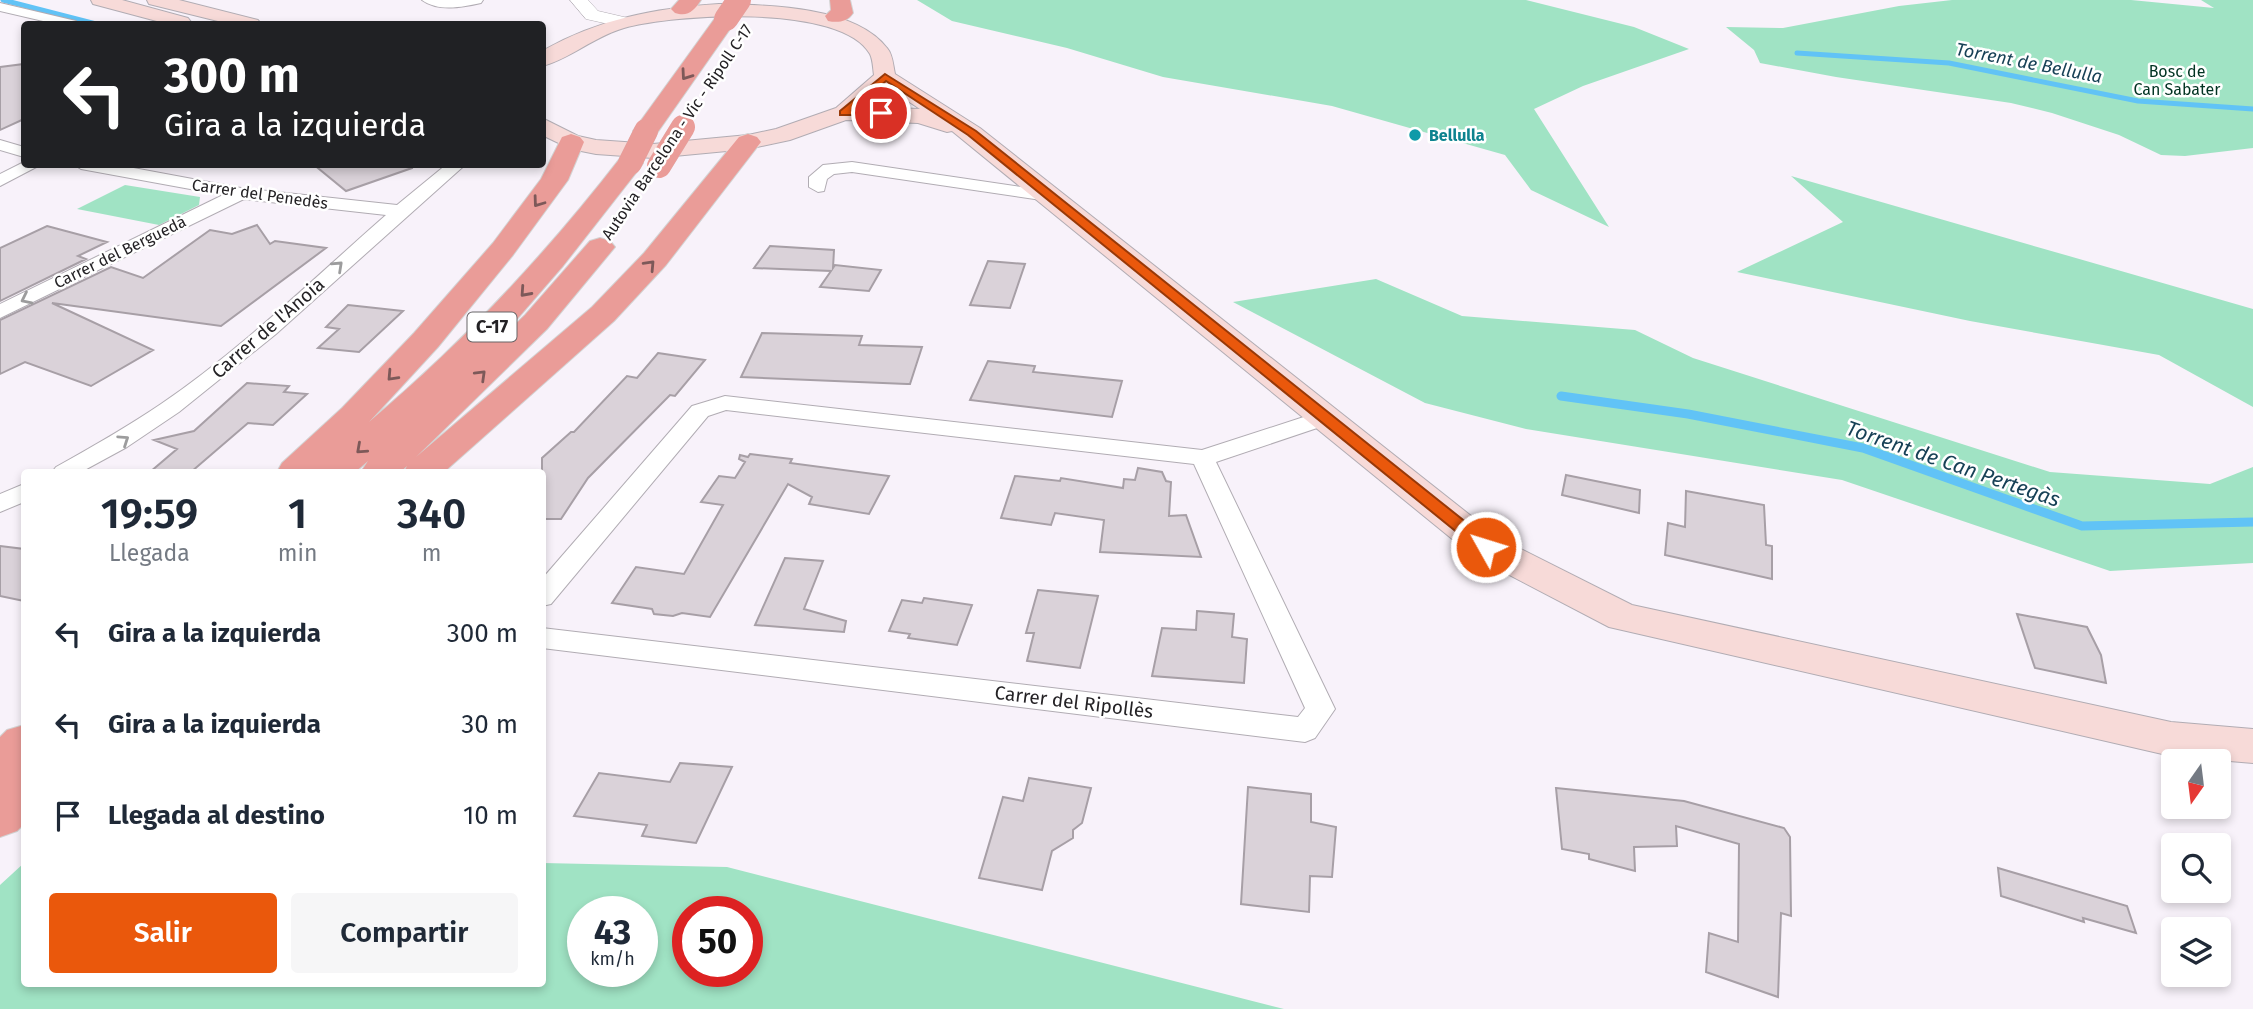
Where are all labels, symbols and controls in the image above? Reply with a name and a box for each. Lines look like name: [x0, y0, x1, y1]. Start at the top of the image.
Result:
street label: Autovia Barcelona - Vic - Ripoll C-17: [598, 21, 756, 243]
water label: Torrent de Bellulla: [1954, 38, 2104, 88]
text: 300 m: [164, 46, 300, 105]
icon: left: [49, 49, 140, 140]
park label: Bosc de Can Sabater: [2133, 62, 2221, 99]
one-way arrow: [682, 67, 694, 80]
pin: [851, 83, 911, 143]
icon: arrive: [862, 94, 900, 132]
text: Gira a la izquierda: [164, 106, 426, 144]
place label: Bellulla: [1429, 126, 1485, 145]
marker: Bellulla: [1407, 127, 1423, 143]
street label: Carrer del Penedès: [191, 175, 329, 213]
one-way arrow: [533, 194, 546, 207]
street label: Carrer del Berguedà: [51, 212, 189, 292]
one-way arrow: [641, 260, 654, 273]
one-way arrow: [330, 262, 343, 274]
street label: Carrer de l'Anoia: [207, 273, 329, 383]
one-way arrow: [521, 283, 533, 296]
one-way arrow: [21, 291, 33, 305]
road number: C-17: [468, 312, 516, 342]
one-way arrow: [388, 368, 401, 381]
one-way arrow: [473, 370, 486, 383]
water label: Torrent de Can Pertegàs: [1843, 415, 2064, 513]
one-way arrow: [116, 435, 129, 448]
one-way arrow: [356, 440, 369, 453]
text: 19:59: [101, 489, 198, 539]
text: 1: [288, 489, 307, 539]
text: 340: [397, 489, 466, 539]
position arrow: [1449, 510, 1523, 584]
text: Llegada: [109, 539, 190, 567]
text: min: [278, 539, 317, 567]
text: m: [422, 539, 442, 567]
icon: left: [49, 615, 87, 653]
text: Gira a la izquierda: [108, 618, 321, 649]
text: 300 m: [447, 618, 518, 649]
street label: Carrer del Ripollès: [993, 681, 1155, 723]
icon: left: [49, 706, 87, 744]
text: Gira a la izquierda: [108, 709, 321, 740]
text: 30 m: [461, 709, 518, 740]
north arrow: [2161, 749, 2231, 819]
map controls: [2161, 749, 2231, 987]
icon: arrive: [49, 797, 87, 835]
text: Llegada al destino: [108, 800, 325, 831]
text: 10 m: [463, 800, 518, 831]
button: search: [2161, 833, 2231, 903]
button: Salir: [49, 893, 277, 973]
button: Compartir: [291, 893, 518, 973]
speed limit sign: 50: [672, 896, 763, 987]
text: 43: [594, 911, 631, 953]
button: layers: [2161, 917, 2231, 987]
text: km/h: [590, 948, 635, 970]

